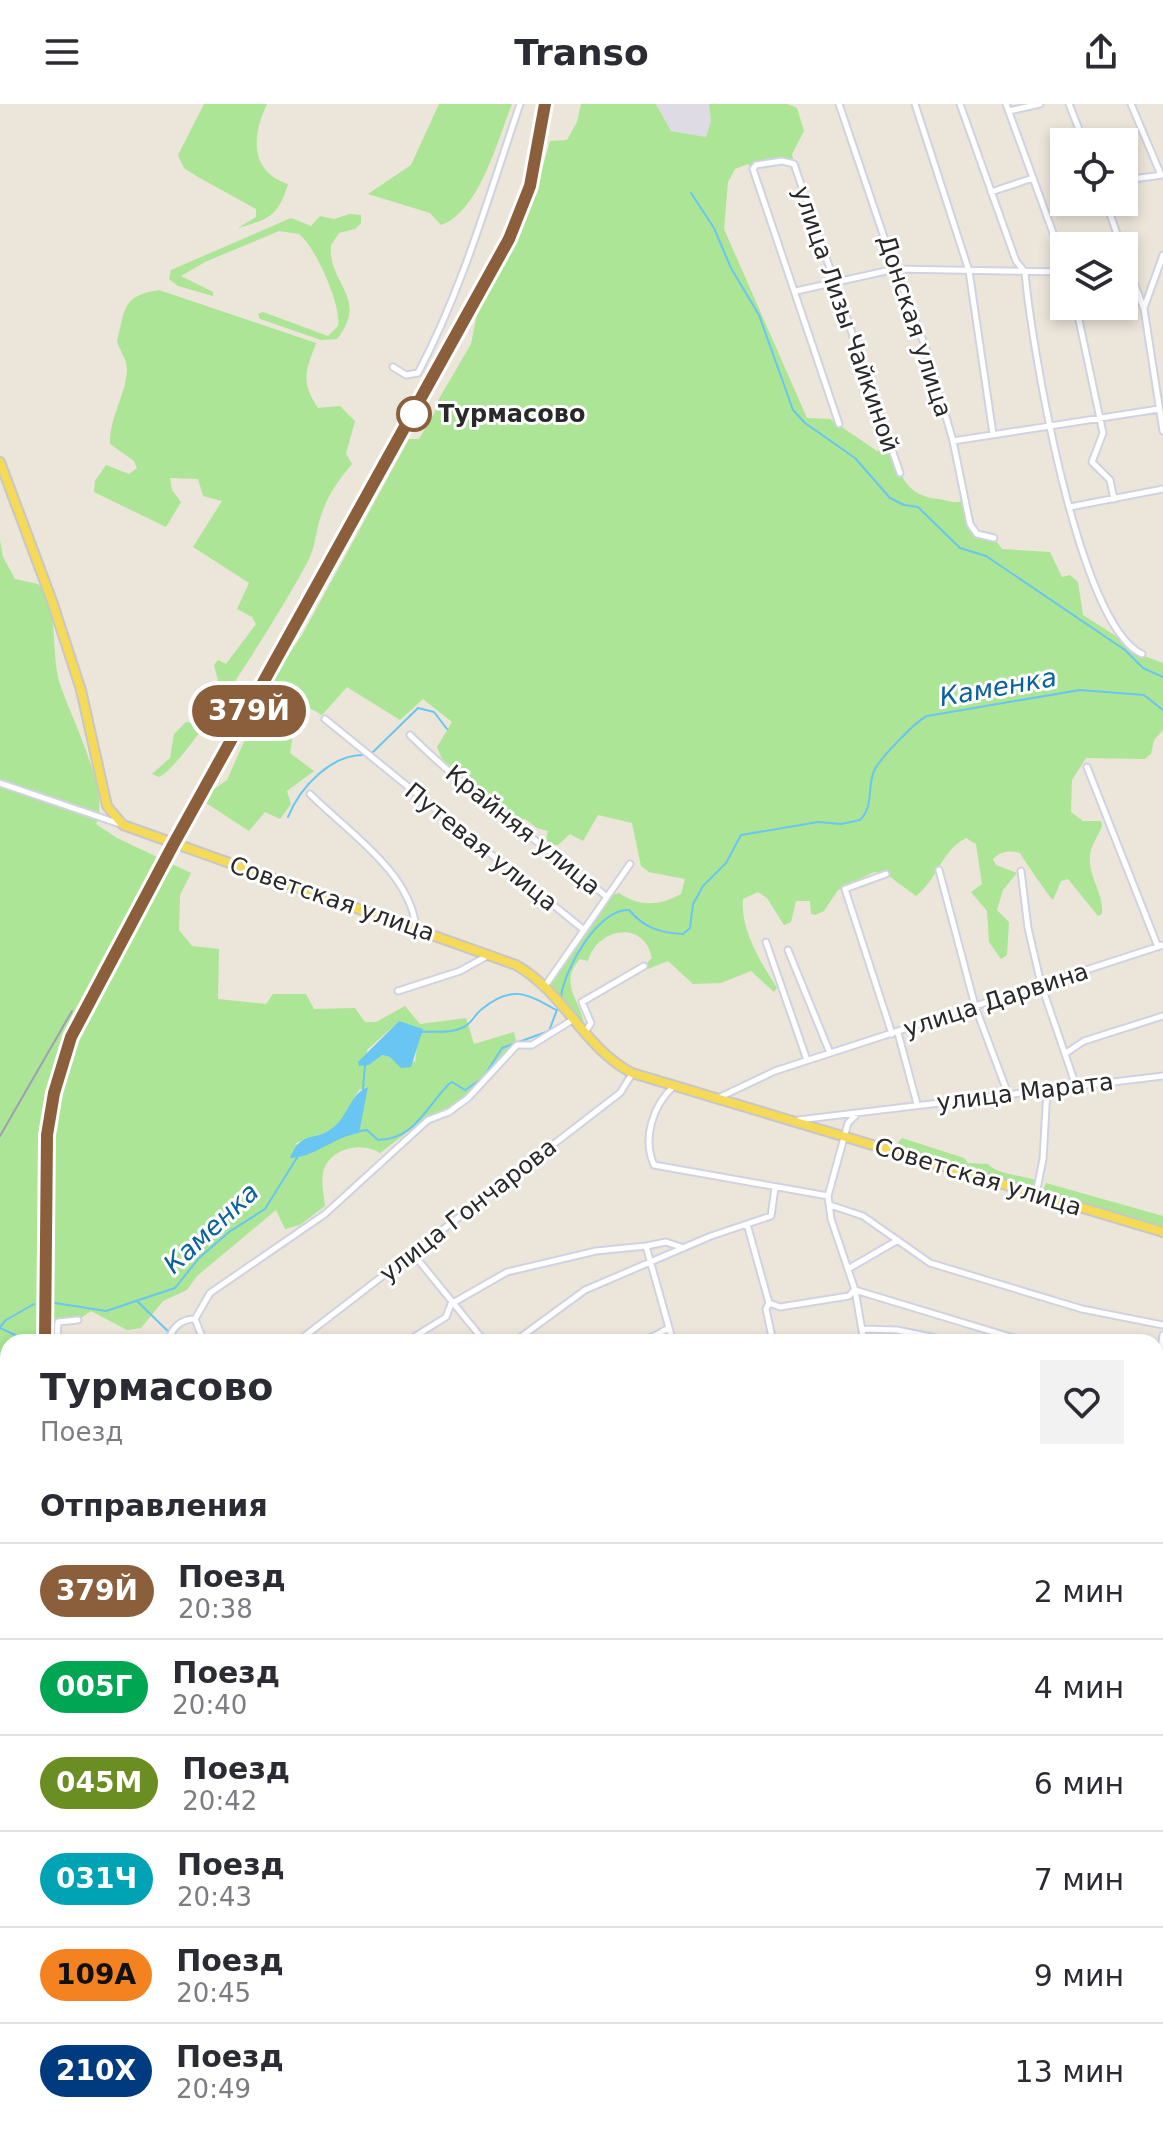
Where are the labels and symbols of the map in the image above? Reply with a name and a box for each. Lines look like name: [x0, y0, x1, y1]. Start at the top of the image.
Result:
street label: улица Лизы Чайкиной: [787, 182, 905, 456]
street label: Донская улица: [872, 231, 958, 421]
marker: Турмасово: [397, 397, 431, 431]
place label: Турмасово: [438, 400, 585, 428]
water label: Каменка: [937, 662, 1059, 712]
line badge: 379Й: [193, 685, 305, 737]
street label: Крайняя улица: [440, 759, 606, 901]
street label: Путевая улица: [399, 777, 563, 917]
street label: Советская улица: [226, 851, 438, 947]
street label: улица Дарвина: [900, 957, 1092, 1043]
street label: улица Марата: [935, 1067, 1115, 1117]
street label: улица Гончарова: [374, 1132, 562, 1288]
street label: Советская улица: [871, 1132, 1085, 1222]
water label: Каменка: [157, 1177, 265, 1279]

